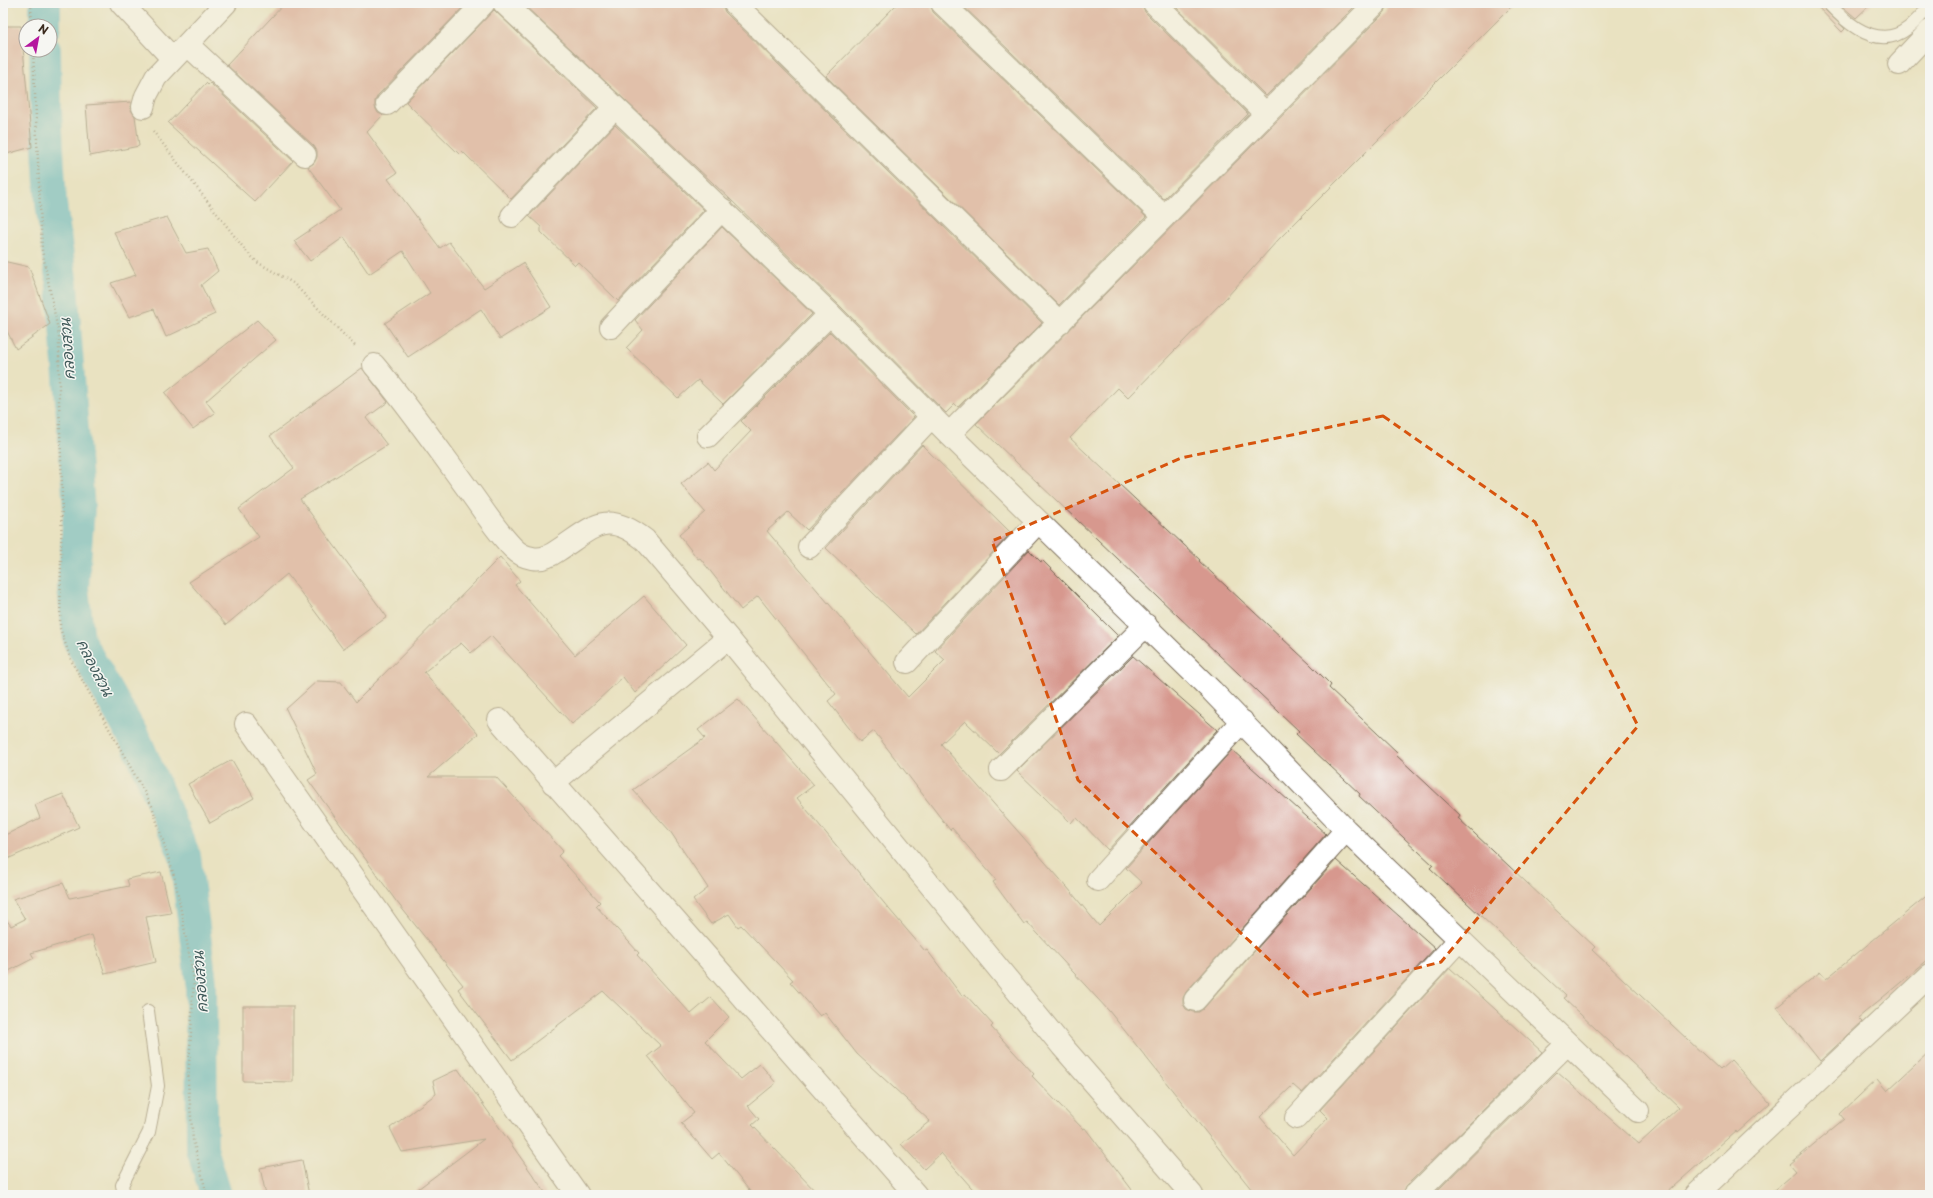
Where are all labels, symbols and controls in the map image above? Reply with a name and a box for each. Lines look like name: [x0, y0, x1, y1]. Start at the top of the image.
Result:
north arrow: [18, 18, 58, 58]
text: N: [35, 20, 52, 39]
water label: คลองสวน: [52, 316, 80, 381]
water label: คลองสวน: [72, 634, 121, 701]
water label: คลองสวน: [185, 949, 213, 1014]

